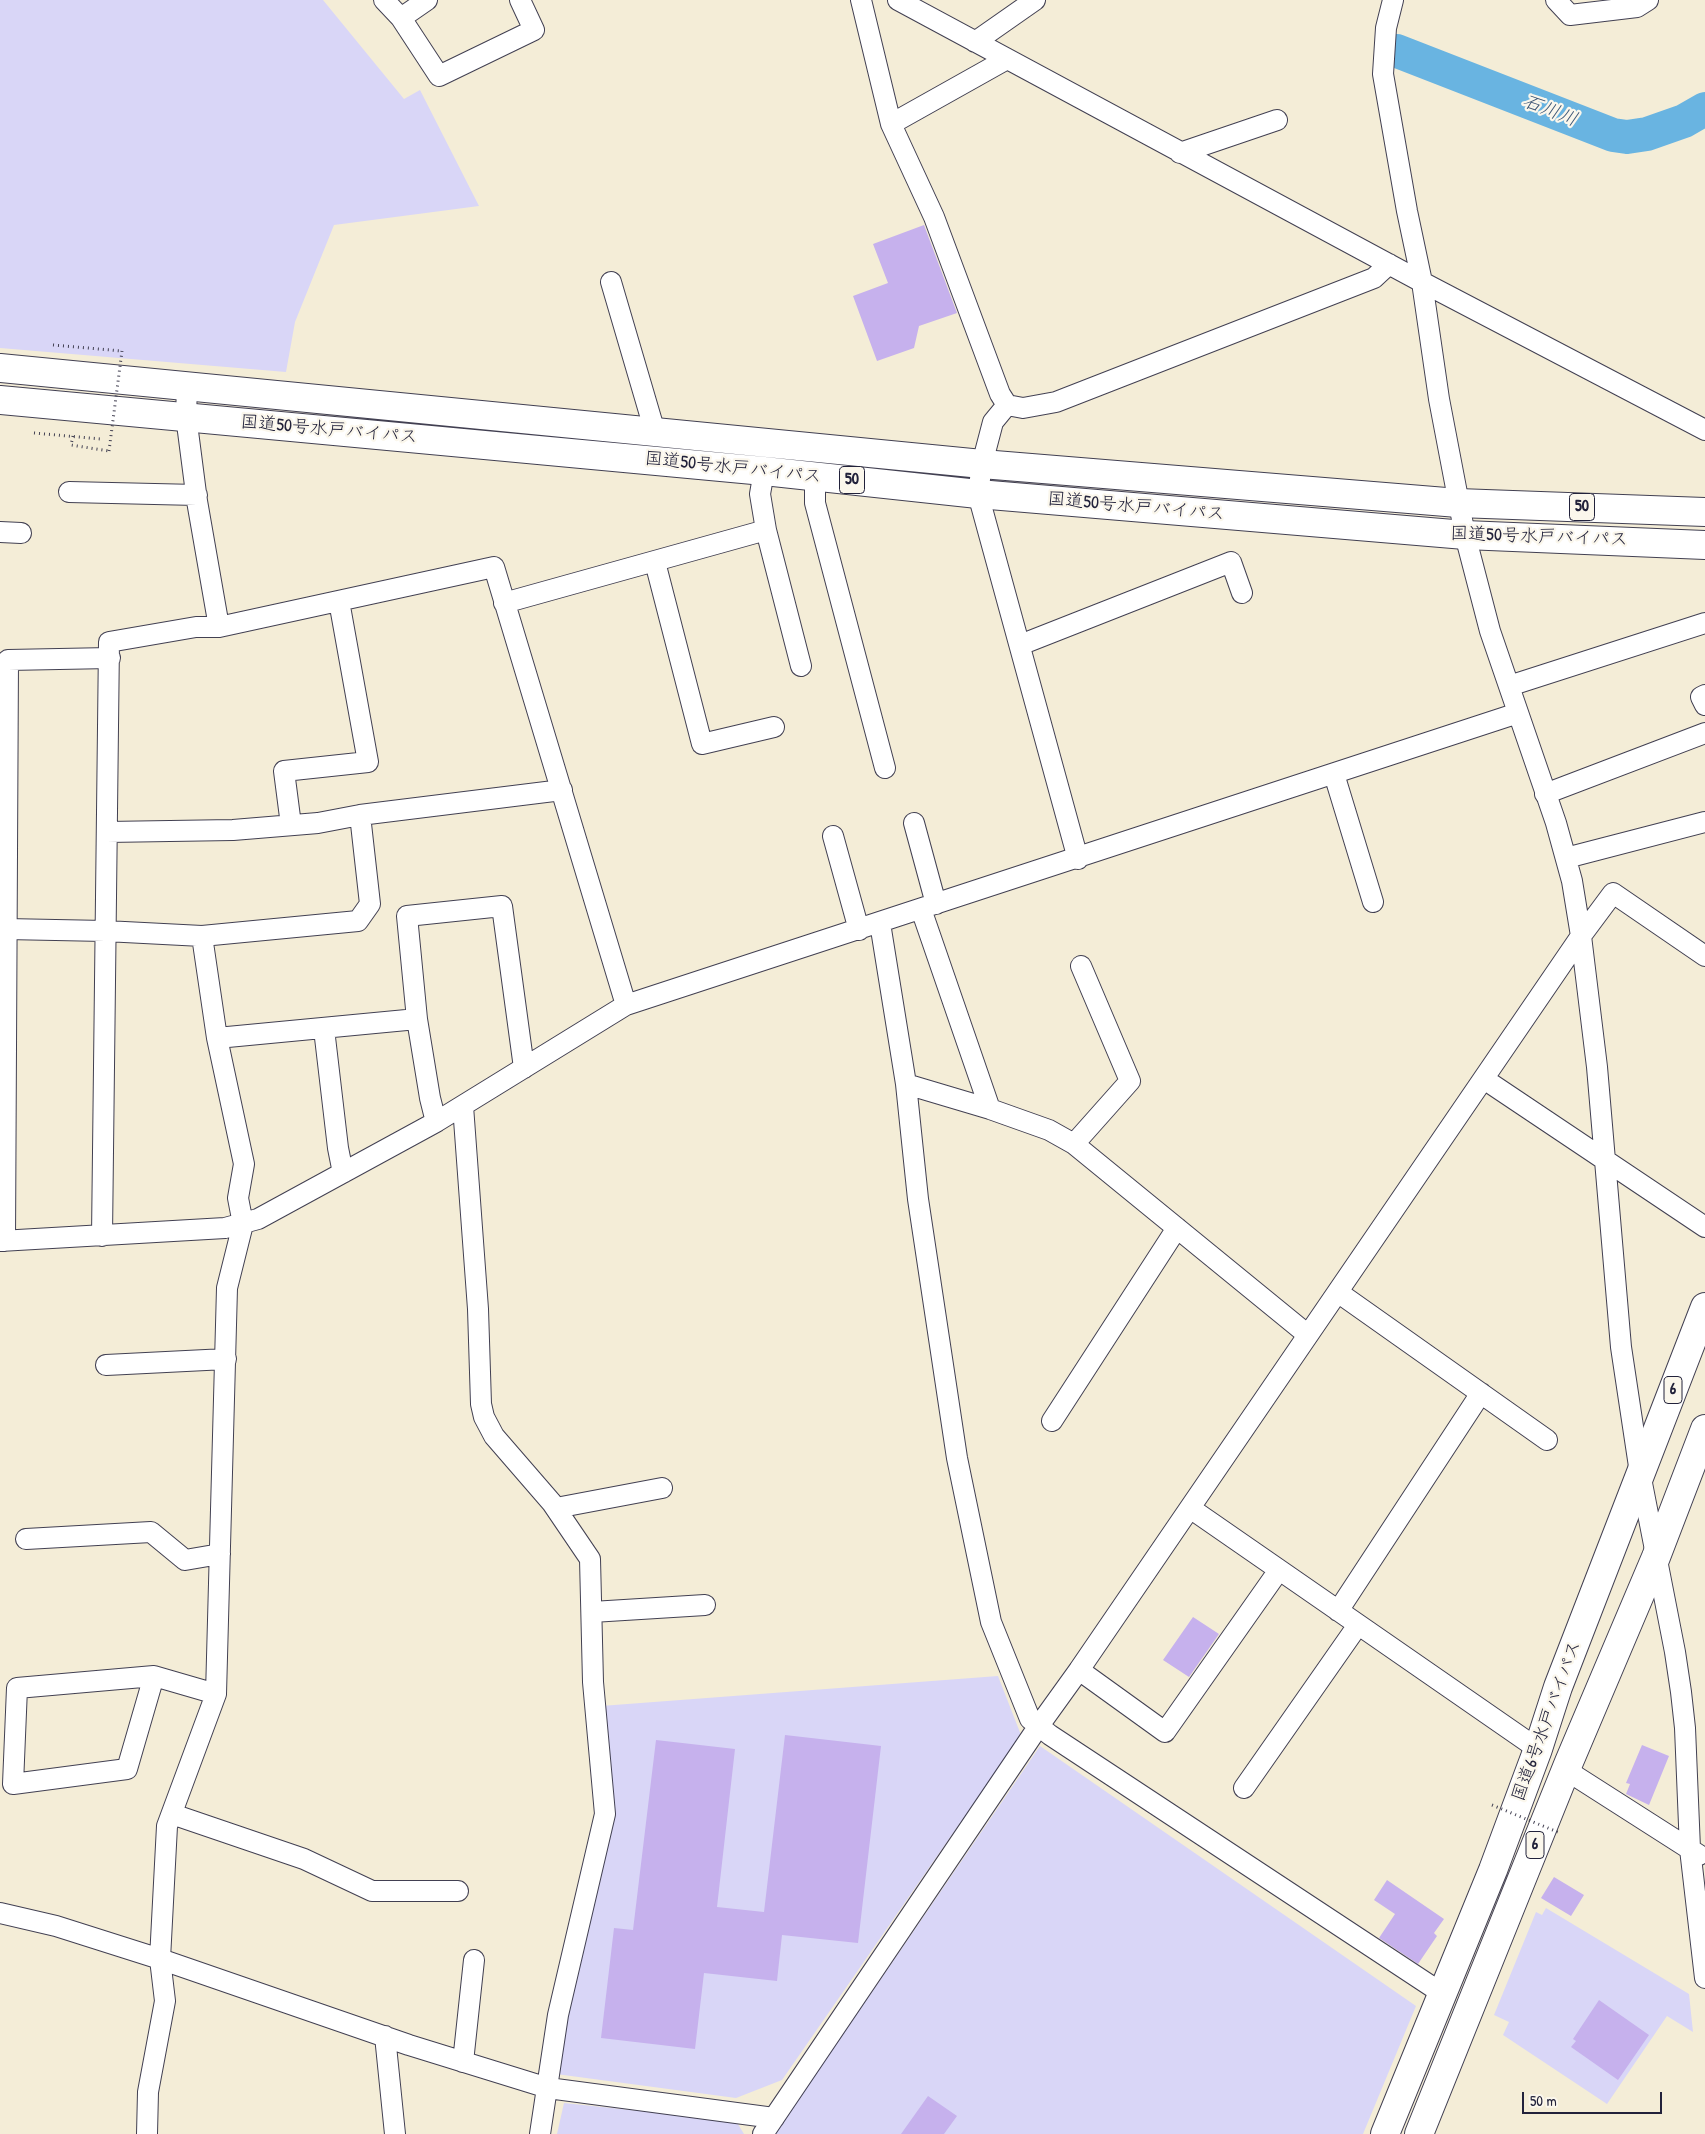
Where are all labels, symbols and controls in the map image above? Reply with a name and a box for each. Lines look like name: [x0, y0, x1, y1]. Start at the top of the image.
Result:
water label: 石川川: [1519, 90, 1581, 132]
street label: 国道50号水戸バイパス: [240, 411, 418, 449]
street label: 国道50号水戸バイパス: [644, 448, 822, 488]
road number: 50: [840, 466, 864, 494]
street label: 国道50号水戸バイパス: [1047, 488, 1225, 526]
road number: 50: [1570, 494, 1594, 520]
street label: 国道50号水戸バイパス: [1450, 523, 1628, 551]
road number: 6: [1664, 1376, 1682, 1404]
street label: 国道6号水戸バイパス: [1508, 1638, 1586, 1804]
road number: 6: [1526, 1832, 1544, 1858]
scale bar: [1525, 2082, 1665, 2114]
text: 50 m: [1530, 2090, 1557, 2111]

